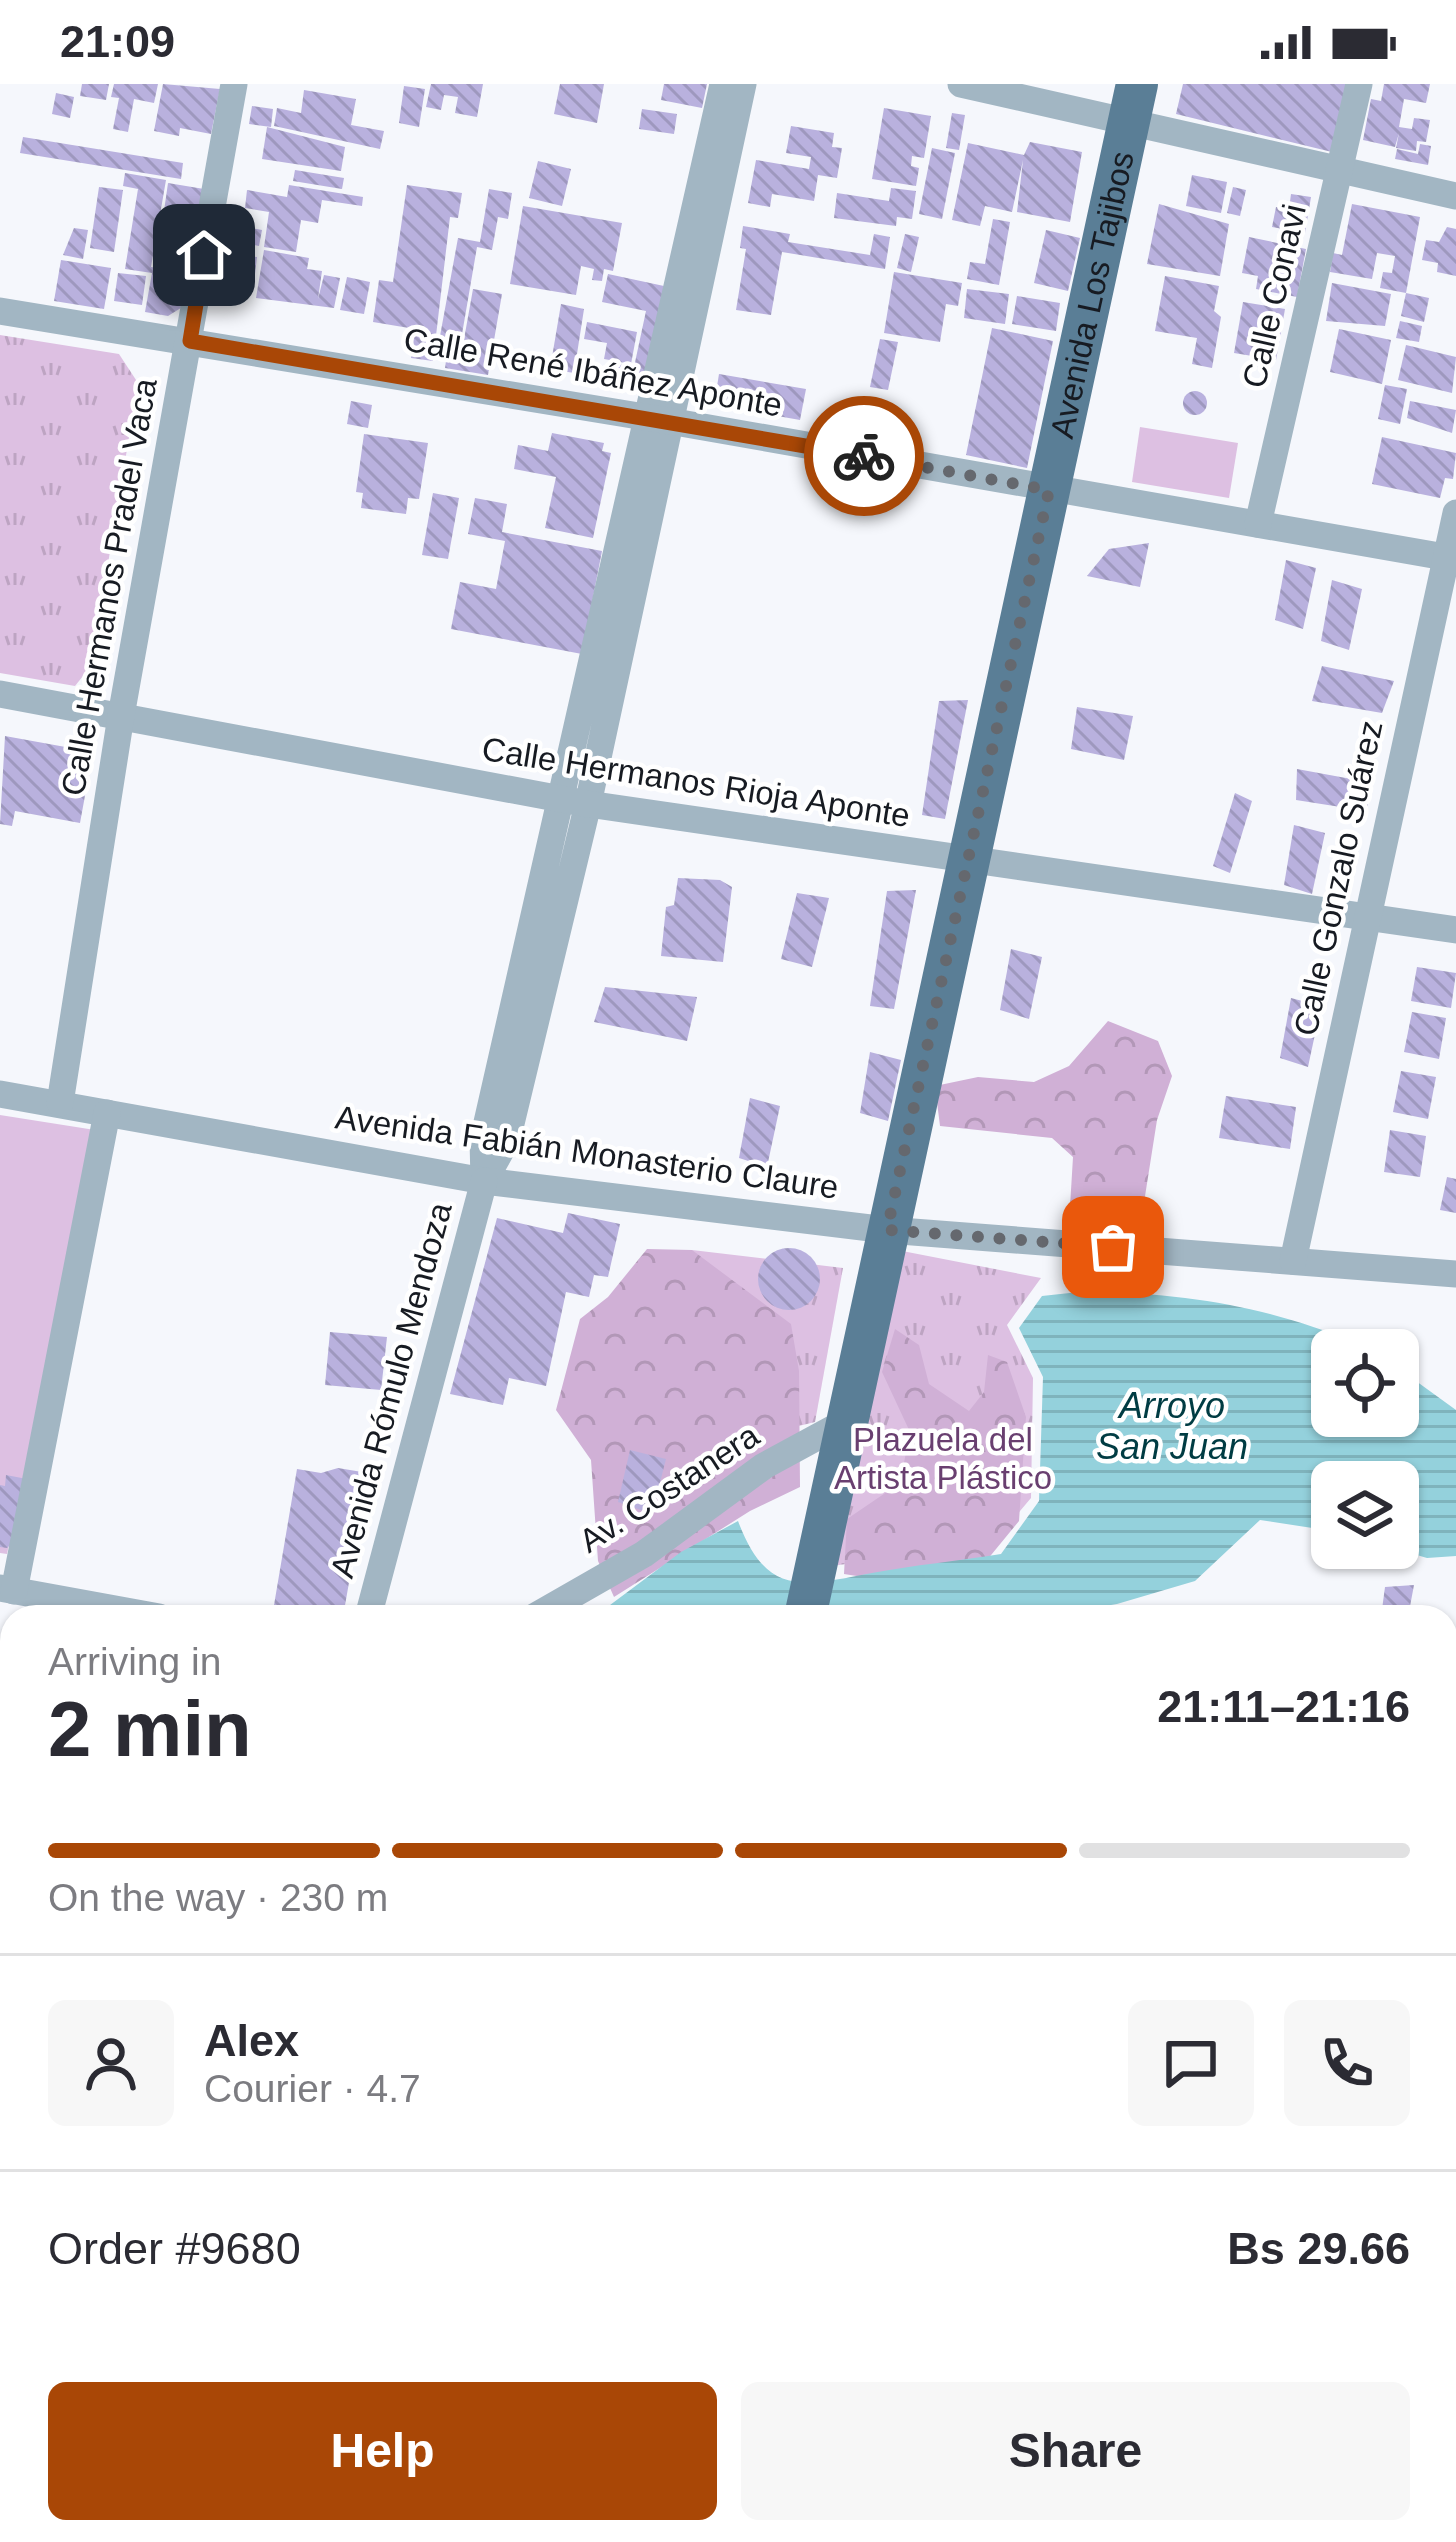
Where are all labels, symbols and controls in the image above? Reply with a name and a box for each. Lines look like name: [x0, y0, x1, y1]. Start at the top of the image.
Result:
text: 21:09: [60, 16, 175, 67]
street label: Avenida Los Tajibos: [1042, 148, 1140, 441]
street label: Calle Conavi: [1235, 201, 1313, 391]
pin: [153, 204, 255, 306]
icon: home: [171, 222, 237, 288]
street label: Calle René Ibáñez Aponte: [401, 320, 785, 424]
street label: Calle Hermanos Pradel Vaca: [54, 375, 164, 799]
courier: [804, 396, 924, 516]
icon: bike: [831, 423, 897, 489]
street label: Calle Gonzalo Suárez: [1287, 717, 1389, 1039]
street label: Calle Hermanos Rioja Aponte: [479, 730, 913, 834]
street label: Avenida Fabián Monasterio Claure: [333, 1098, 841, 1206]
pin: [1062, 1196, 1164, 1298]
street label: Avenida Rómulo Mendoza: [323, 1198, 459, 1581]
icon: bag: [1080, 1214, 1146, 1280]
map controls: [1311, 1329, 1419, 1569]
button: locate: [1311, 1329, 1419, 1437]
water label: Arroyo San Juan: [1096, 1385, 1248, 1467]
street label: Av. Costanera: [573, 1416, 766, 1560]
park label: Plazuela del Artista Plástico: [834, 1421, 1052, 1496]
button: layers: [1311, 1461, 1419, 1569]
text: Arriving in: [48, 1640, 221, 1683]
text: 21:11–21:16: [1157, 1681, 1410, 1732]
text: 2 min: [48, 1685, 252, 1773]
text: On the way · 230 m: [48, 1876, 388, 1919]
button: person: [48, 2000, 174, 2126]
button: chat: [1128, 2000, 1254, 2126]
button: phone: [1284, 2000, 1410, 2126]
text: Alex: [204, 2015, 299, 2066]
text: Courier · 4.7: [204, 2067, 421, 2110]
text: Order #9680: [48, 2223, 301, 2274]
text: Bs 29.66: [1227, 2223, 1410, 2274]
button: Help: [48, 2382, 717, 2520]
button: Share: [741, 2382, 1410, 2520]

